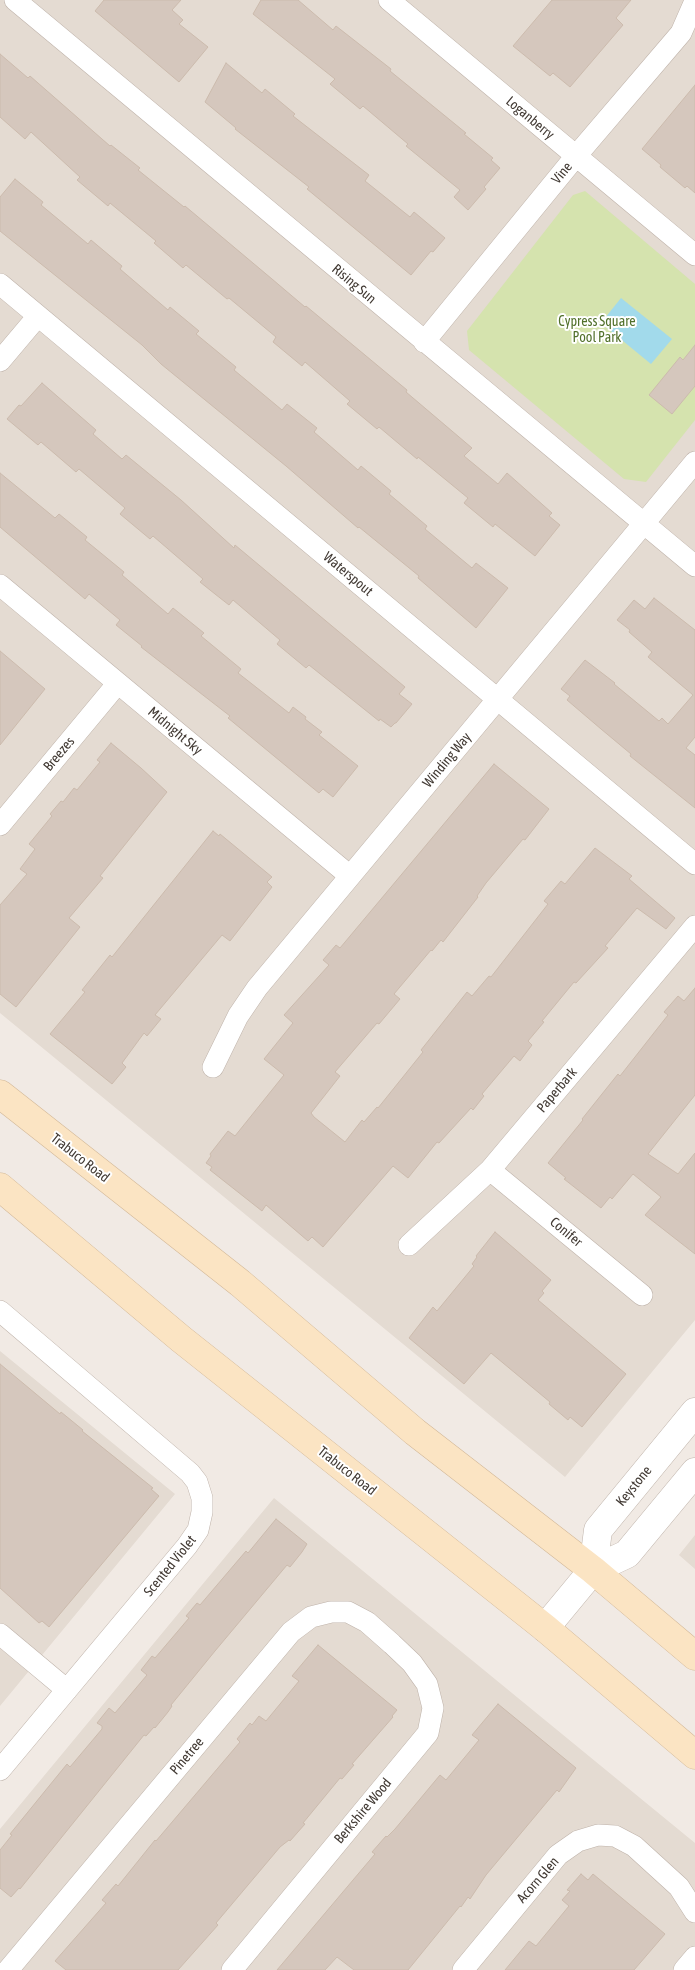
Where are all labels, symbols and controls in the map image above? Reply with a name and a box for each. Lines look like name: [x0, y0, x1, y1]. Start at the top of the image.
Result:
street label: Loganberry: [502, 93, 558, 143]
street label: Vine: [548, 159, 576, 187]
street label: Rising Sun: [328, 261, 380, 307]
park label: Cypress Square Pool Park: [558, 314, 636, 347]
street label: Waterspout: [320, 548, 376, 600]
street label: Midnight Sky: [144, 703, 206, 759]
street label: Winding Way: [419, 729, 475, 791]
street label: Breezes: [40, 733, 78, 775]
street label: Paperbark: [533, 1064, 581, 1116]
street label: Trabuco Road: [47, 1130, 113, 1186]
street label: Conifer: [546, 1214, 586, 1250]
street label: Trabuco Road: [314, 1443, 380, 1499]
street label: Keystone: [613, 1462, 655, 1510]
street label: Scented Violet: [140, 1532, 200, 1600]
street label: Pinetree: [167, 1734, 207, 1778]
street label: Berkshire Wood: [331, 1775, 395, 1847]
street label: Acorn Glen: [513, 1854, 563, 1906]

